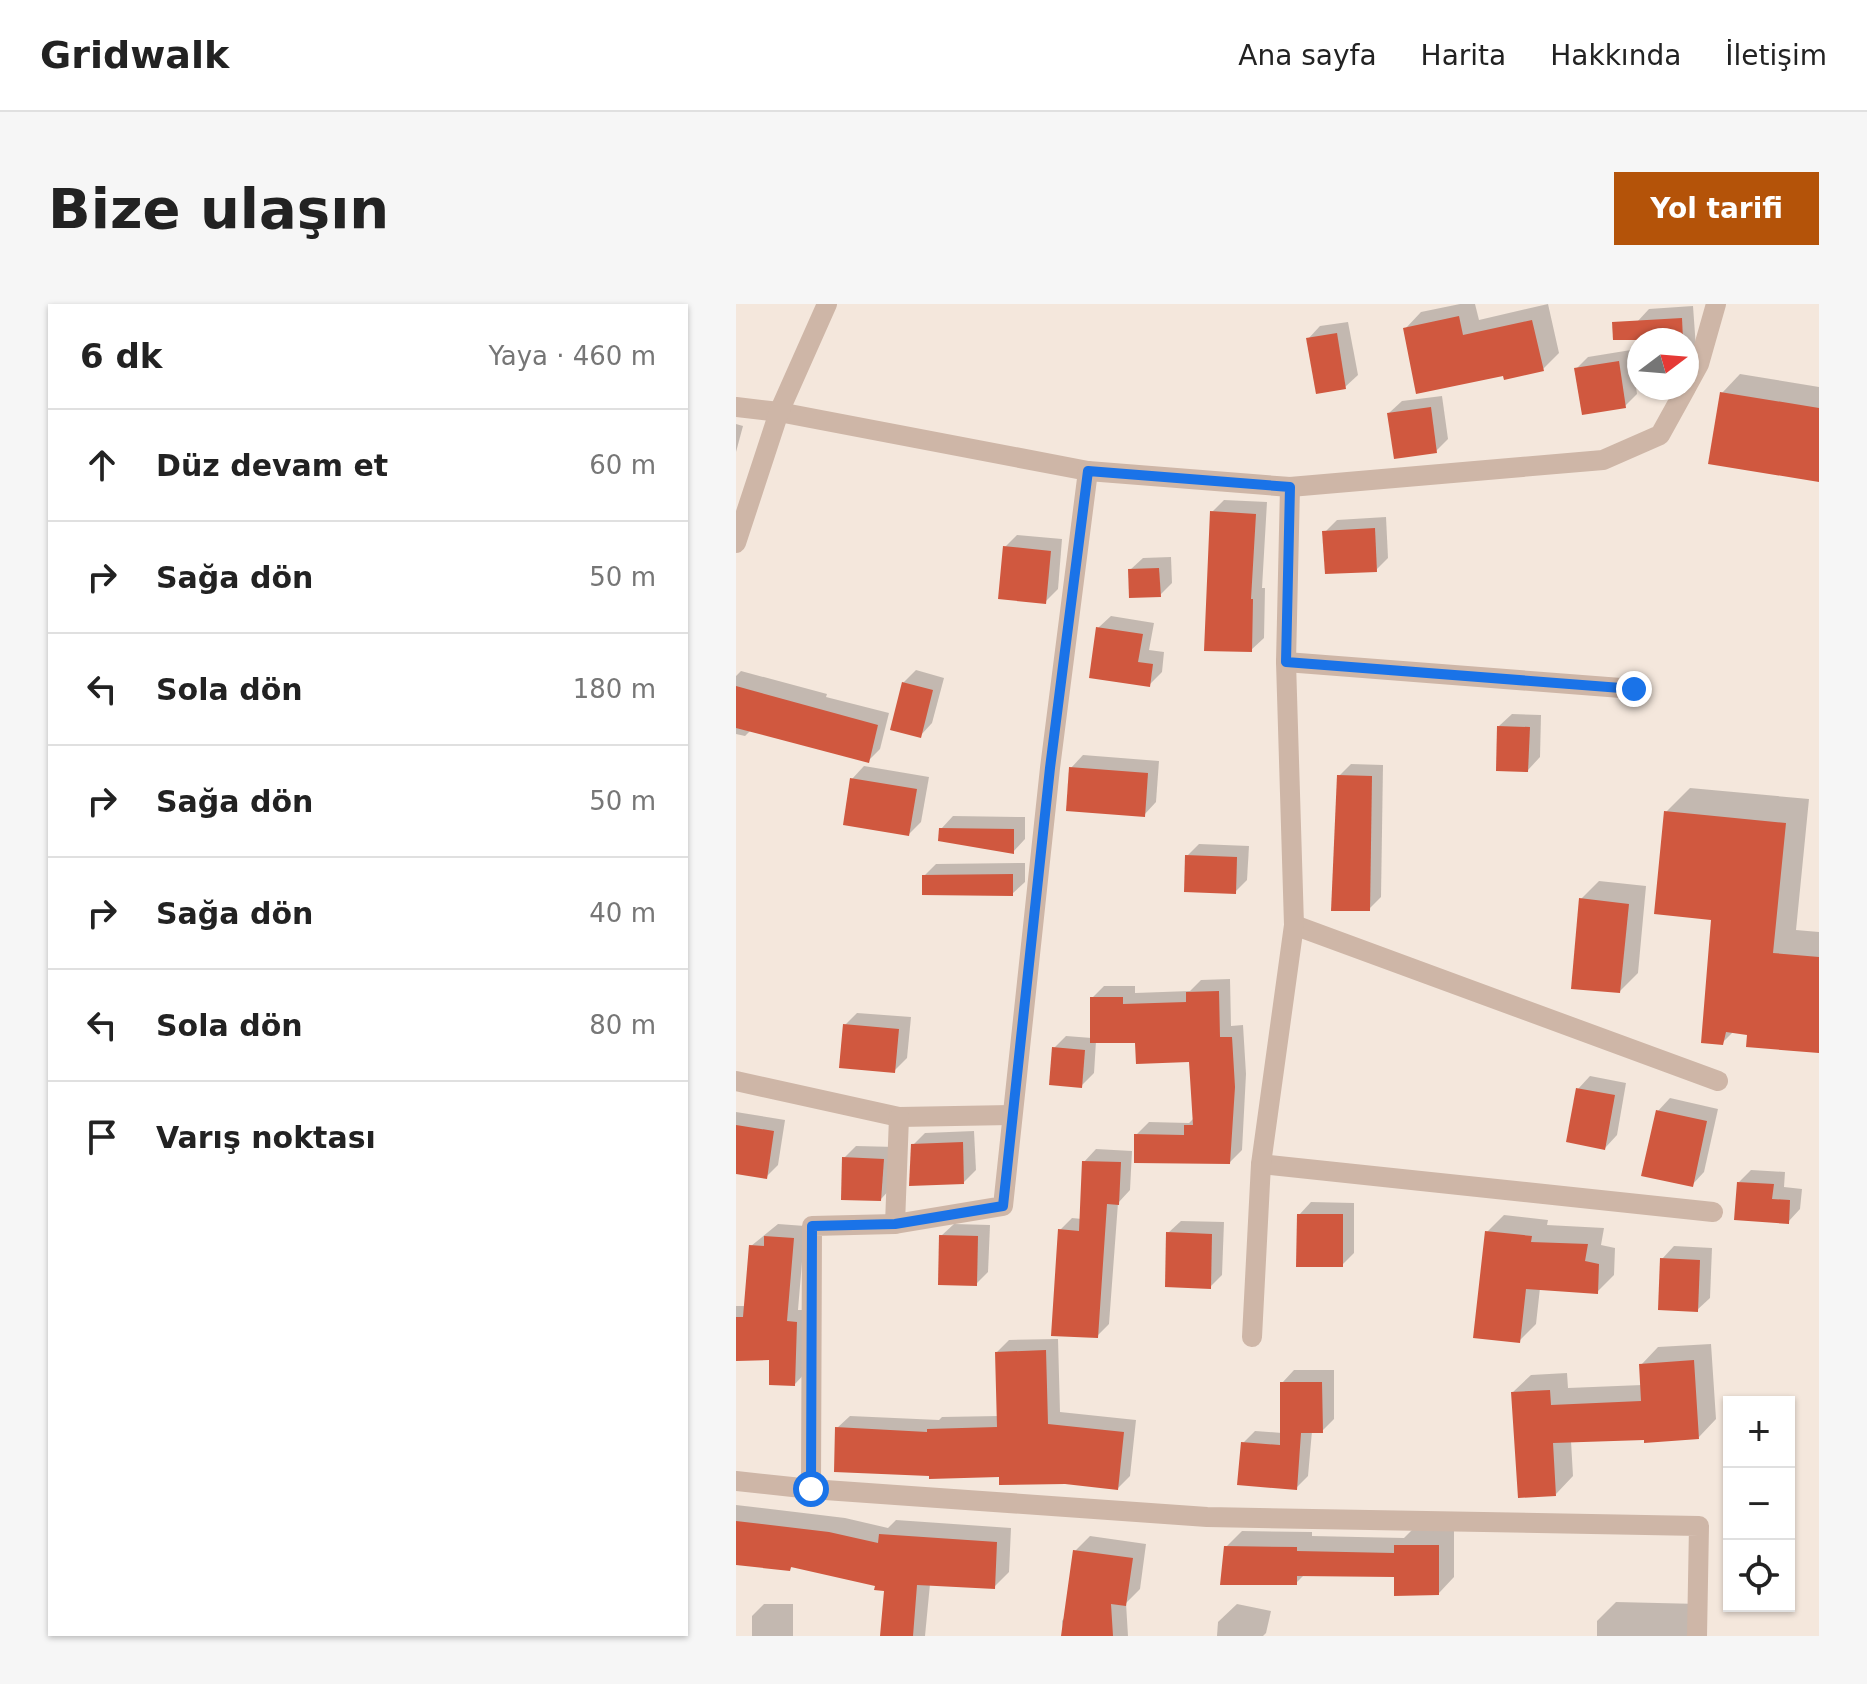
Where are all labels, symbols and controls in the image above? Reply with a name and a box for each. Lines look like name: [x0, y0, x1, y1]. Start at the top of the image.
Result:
text: Gridwalk: [40, 33, 229, 77]
text: Ana sayfa: [1238, 39, 1377, 72]
text: Harita: [1421, 39, 1506, 72]
text: Hakkında: [1550, 39, 1681, 72]
text: İletişim: [1725, 39, 1827, 72]
button: Yol tarifi: [1614, 172, 1819, 245]
text: Bize ulaşın: [48, 176, 389, 241]
north arrow: [1627, 328, 1699, 400]
text: 6 dk: [80, 336, 162, 376]
text: Yaya · 460 m: [488, 341, 656, 371]
icon: ahead: [80, 443, 124, 487]
text: Düz devam et: [156, 448, 388, 483]
text: 60 m: [589, 450, 656, 480]
icon: right: [80, 555, 124, 599]
text: Sağa dön: [156, 560, 313, 595]
text: 50 m: [589, 562, 656, 592]
icon: left: [80, 667, 124, 711]
route end: [1616, 671, 1652, 707]
text: Sola dön: [156, 672, 303, 707]
text: 180 m: [573, 674, 656, 704]
icon: right: [80, 779, 124, 823]
text: Sağa dön: [156, 784, 313, 819]
text: 50 m: [589, 786, 656, 816]
icon: right: [80, 891, 124, 935]
text: Sağa dön: [156, 896, 313, 931]
text: 40 m: [589, 898, 656, 928]
icon: left: [80, 1003, 124, 1047]
text: Sola dön: [156, 1008, 303, 1043]
text: 80 m: [589, 1010, 656, 1040]
icon: arrive: [80, 1115, 124, 1159]
text: Varış noktası: [156, 1120, 376, 1155]
map controls: [1723, 1396, 1795, 1612]
button: +: [1723, 1396, 1795, 1468]
button: −: [1723, 1468, 1795, 1540]
route start: [793, 1471, 829, 1507]
button: locate: [1723, 1540, 1795, 1612]

